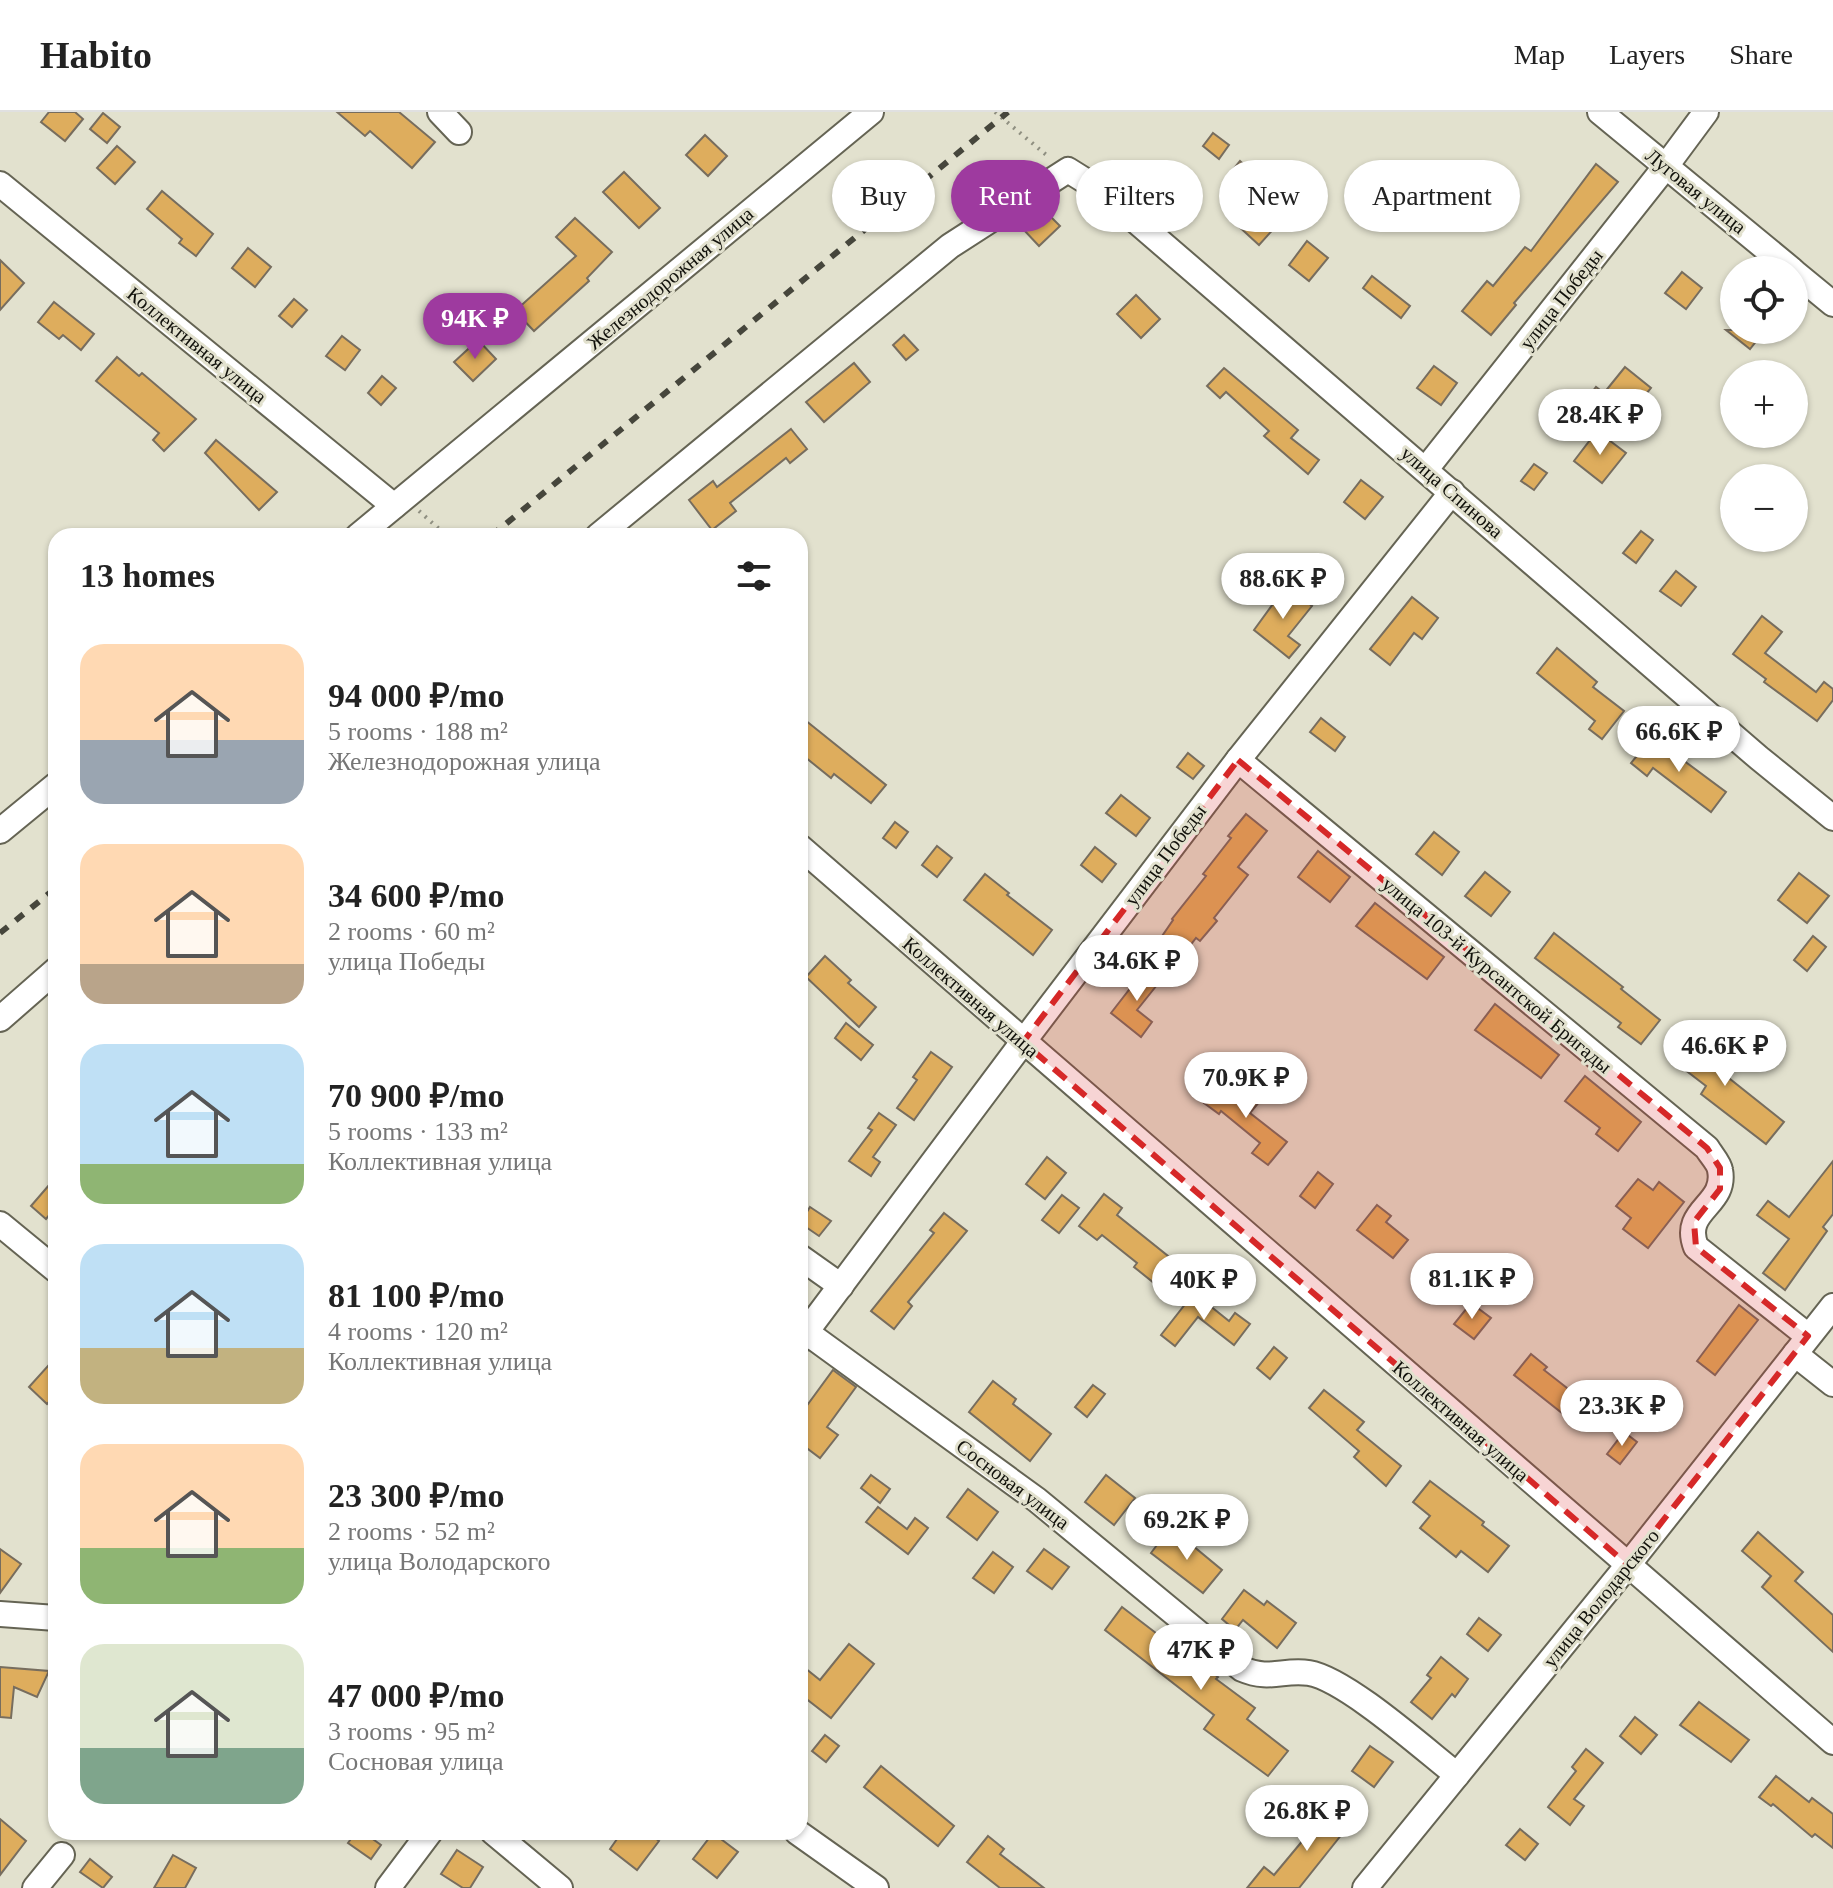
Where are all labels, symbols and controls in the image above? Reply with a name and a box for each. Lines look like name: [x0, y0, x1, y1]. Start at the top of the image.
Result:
text: Habito: [40, 34, 152, 76]
text: Map: [1514, 39, 1565, 70]
text: Layers: [1609, 39, 1685, 70]
text: Share: [1729, 39, 1793, 70]
street label: Луговая улица: [1641, 144, 1751, 239]
chip: Buy: [832, 160, 935, 232]
chip: Rent: [951, 160, 1060, 232]
chip: Filters: [1076, 160, 1203, 232]
chip: New: [1219, 160, 1328, 232]
chip: Apartment: [1344, 160, 1520, 232]
street label: Железнодорожная улица: [583, 202, 758, 355]
street label: улица Победы: [1515, 245, 1608, 354]
map controls: [1720, 256, 1808, 552]
button: locate: [1720, 256, 1808, 344]
street label: Коллективная улица: [122, 282, 271, 409]
pin: 94K ₽: [419, 293, 531, 361]
text: 94K ₽: [441, 304, 509, 333]
button: +: [1720, 360, 1808, 448]
pin: 28.4K ₽: [1526, 389, 1674, 457]
text: 28.4K ₽: [1556, 400, 1644, 429]
street label: улица Спинова: [1396, 442, 1508, 543]
button: −: [1720, 464, 1808, 552]
pin: 88.6K ₽: [1209, 553, 1357, 621]
icon: filters: [732, 554, 776, 598]
text: 13 homes: [80, 557, 215, 594]
text: 88.6K ₽: [1239, 564, 1327, 593]
icon: home: [144, 676, 240, 772]
text: 94 000 ₽/mo: [328, 677, 505, 714]
pin: 66.6K ₽: [1605, 706, 1753, 774]
text: 5 rooms · 188 m²: [328, 717, 508, 746]
text: 66.6K ₽: [1635, 717, 1723, 746]
text: Железнодорожная улица: [328, 747, 600, 776]
street label: улица Победы: [1120, 800, 1211, 911]
street label: улица 103-й Курсантской Бригады: [1377, 873, 1616, 1078]
icon: home: [144, 876, 240, 972]
text: 34 600 ₽/mo: [328, 877, 505, 914]
text: 2 rooms · 60 m²: [328, 917, 495, 946]
street label: Коллективная улица: [898, 932, 1043, 1063]
pin: 34.6K ₽: [1063, 935, 1211, 1003]
text: 34.6K ₽: [1093, 946, 1181, 975]
text: улица Победы: [328, 947, 485, 976]
pin: 46.6K ₽: [1651, 1020, 1799, 1088]
text: 46.6K ₽: [1681, 1031, 1769, 1060]
pin: 70.9K ₽: [1172, 1052, 1320, 1120]
text: 70.9K ₽: [1202, 1063, 1290, 1092]
icon: home: [144, 1076, 240, 1172]
text: 70 900 ₽/mo: [328, 1077, 505, 1114]
text: 5 rooms · 133 m²: [328, 1117, 508, 1146]
text: Коллективная улица: [328, 1147, 552, 1176]
pin: 81.1K ₽: [1398, 1253, 1546, 1321]
pin: 40K ₽: [1148, 1254, 1260, 1322]
text: 81.1K ₽: [1428, 1264, 1516, 1293]
text: 40K ₽: [1170, 1265, 1238, 1294]
icon: home: [144, 1276, 240, 1372]
text: 81 100 ₽/mo: [328, 1277, 505, 1314]
text: 4 rooms · 120 m²: [328, 1317, 508, 1346]
text: Коллективная улица: [328, 1347, 552, 1376]
street label: Коллективная улица: [1388, 1356, 1533, 1487]
pin: 23.3K ₽: [1548, 1380, 1696, 1448]
text: 23.3K ₽: [1578, 1391, 1666, 1420]
street label: Сосновая улица: [952, 1435, 1074, 1534]
icon: home: [144, 1476, 240, 1572]
text: 23 300 ₽/mo: [328, 1477, 505, 1514]
pin: 69.2K ₽: [1113, 1494, 1261, 1562]
text: 69.2K ₽: [1143, 1505, 1231, 1534]
text: 2 rooms · 52 m²: [328, 1517, 495, 1546]
street label: улица Володарского: [1539, 1525, 1664, 1672]
text: улица Володарского: [328, 1547, 551, 1576]
pin: 47K ₽: [1145, 1624, 1257, 1692]
text: 47K ₽: [1167, 1635, 1235, 1664]
icon: home: [144, 1676, 240, 1772]
text: 47 000 ₽/mo: [328, 1677, 505, 1714]
text: 3 rooms · 95 m²: [328, 1717, 495, 1746]
text: Сосновая улица: [328, 1747, 504, 1776]
pin: 26.8K ₽: [1233, 1785, 1381, 1853]
text: 26.8K ₽: [1263, 1796, 1351, 1825]

